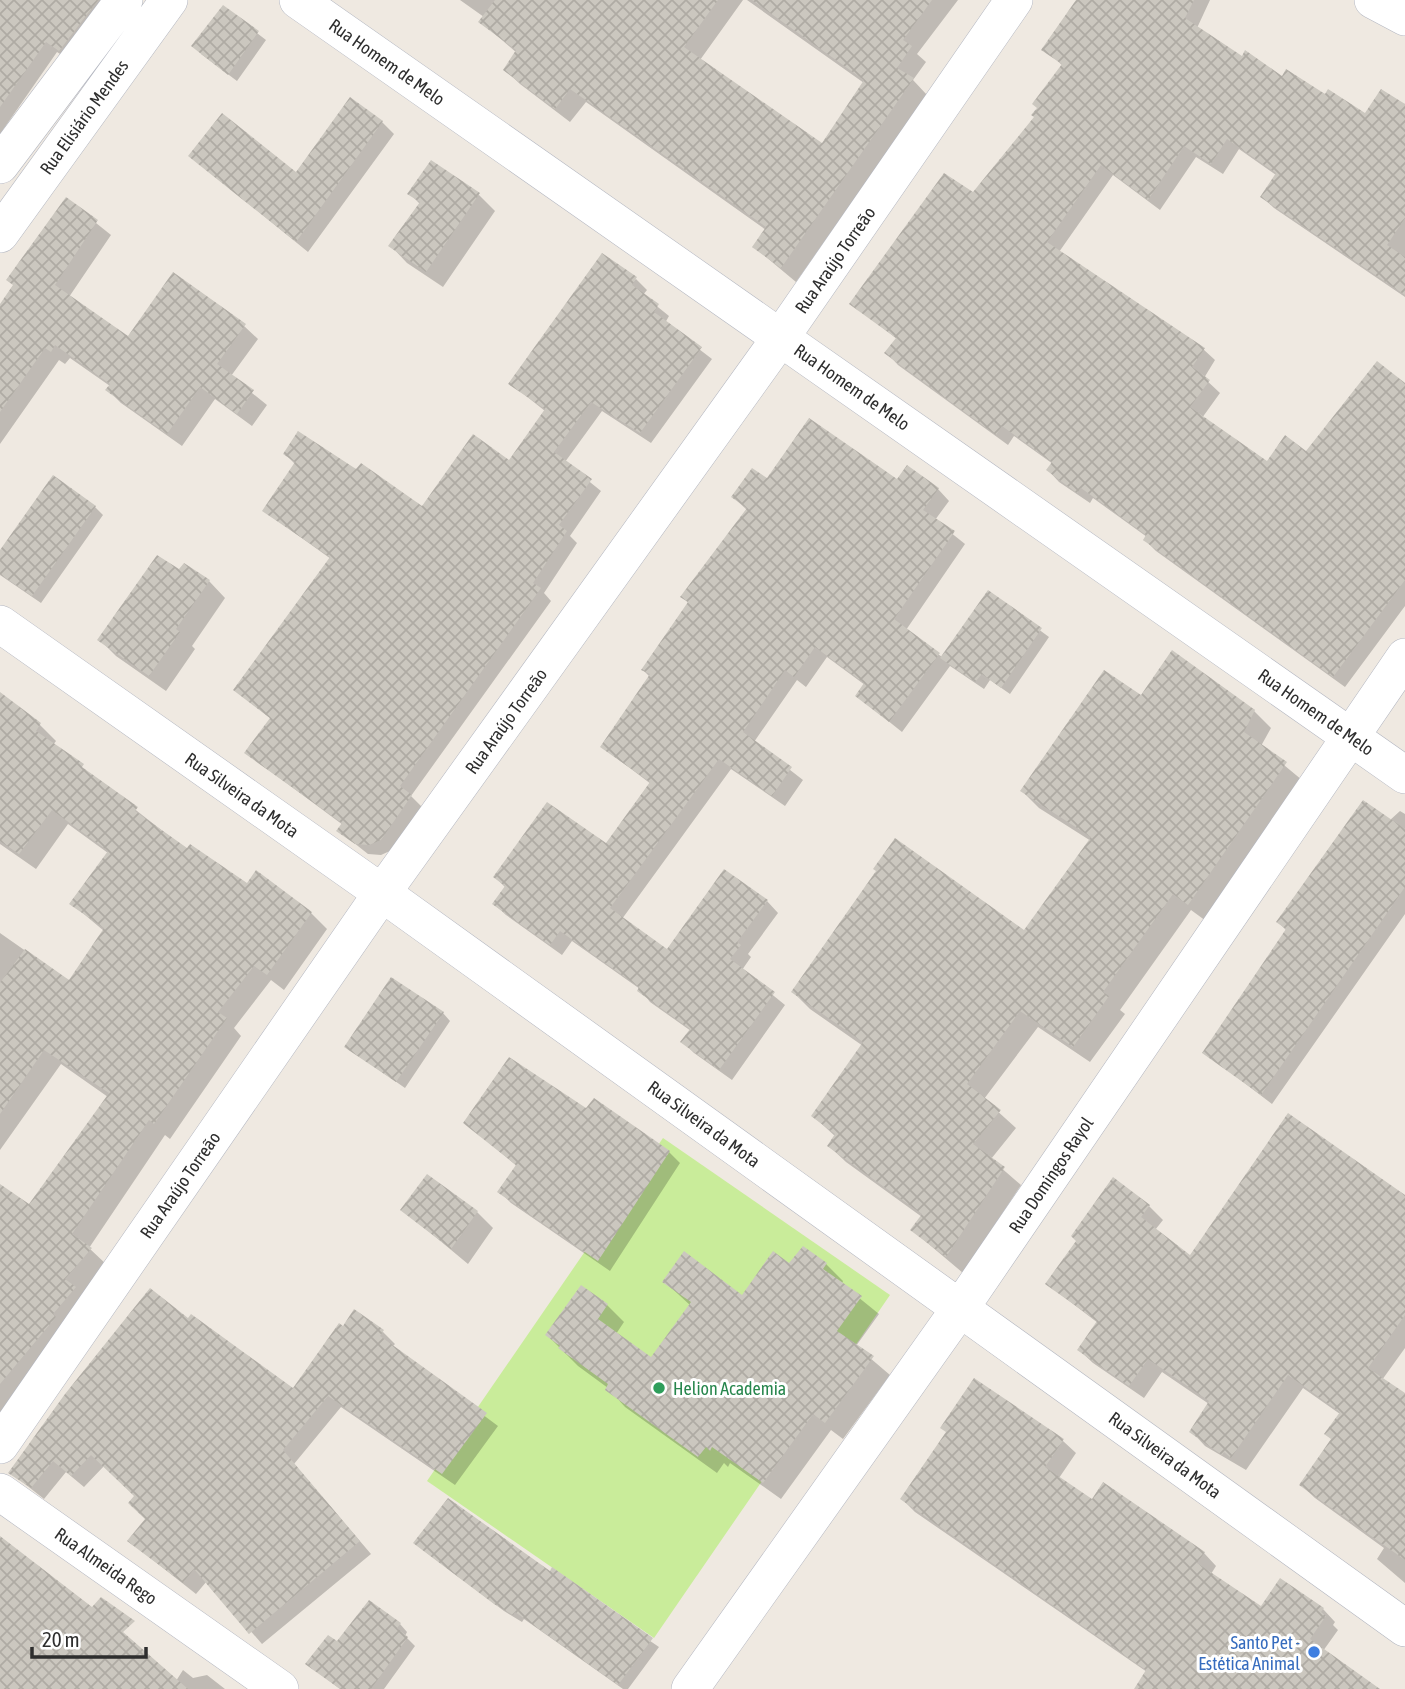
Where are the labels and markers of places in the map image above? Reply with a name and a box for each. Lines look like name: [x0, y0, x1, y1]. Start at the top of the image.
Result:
place label: Helion Academia: [673, 1378, 786, 1399]
marker: Helion Academia: [651, 1380, 667, 1396]
place label: Santo Pet - Estética Animal: [1198, 1632, 1300, 1674]
marker: Santo Pet - Estética Animal: [1306, 1644, 1322, 1660]

